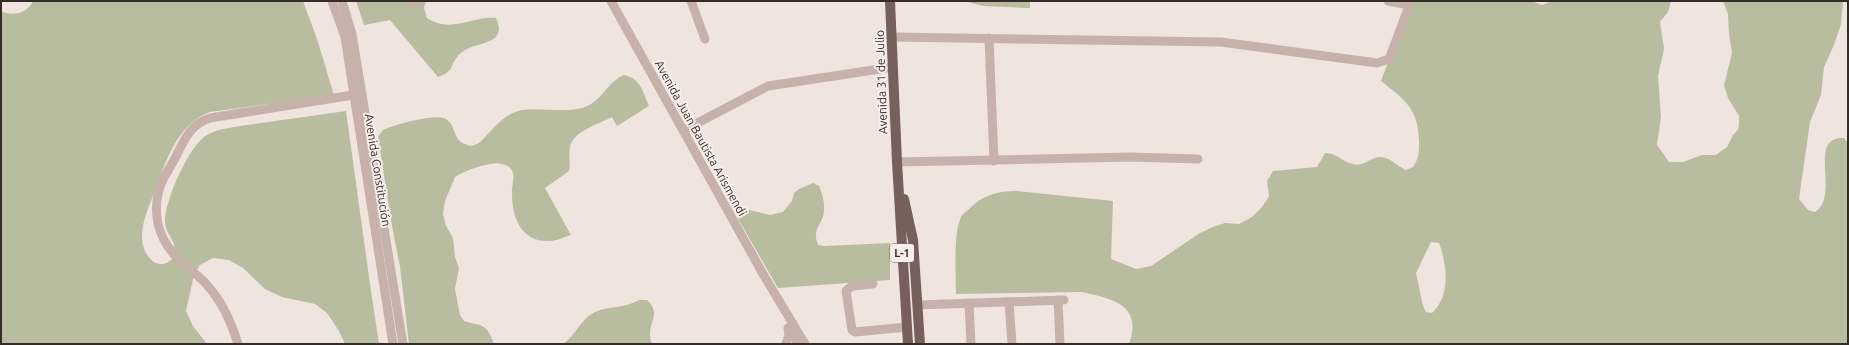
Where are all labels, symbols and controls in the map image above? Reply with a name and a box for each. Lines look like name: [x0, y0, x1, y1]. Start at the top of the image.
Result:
street label: Avenida 31 de Julio: [873, 30, 889, 134]
street label: Avenida Juan Bautista Arismendi: [653, 58, 749, 218]
street label: Avenida Constitución: [363, 113, 393, 227]
road number: L-1: [890, 244, 914, 262]

